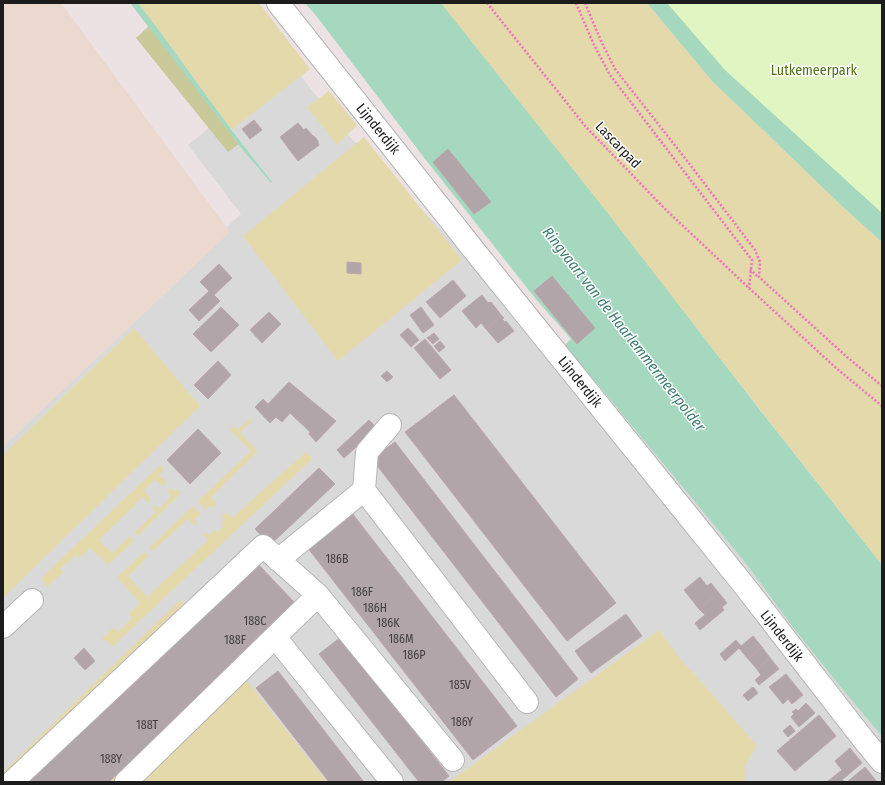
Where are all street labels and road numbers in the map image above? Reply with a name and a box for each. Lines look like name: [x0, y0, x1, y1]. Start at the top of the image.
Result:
street label: Lijnderdijk: [352, 100, 404, 158]
street label: Lascarpad: [592, 118, 644, 172]
street label: Lijnderdijk: [554, 353, 606, 411]
street label: Lijnderdijk: [757, 607, 808, 665]

